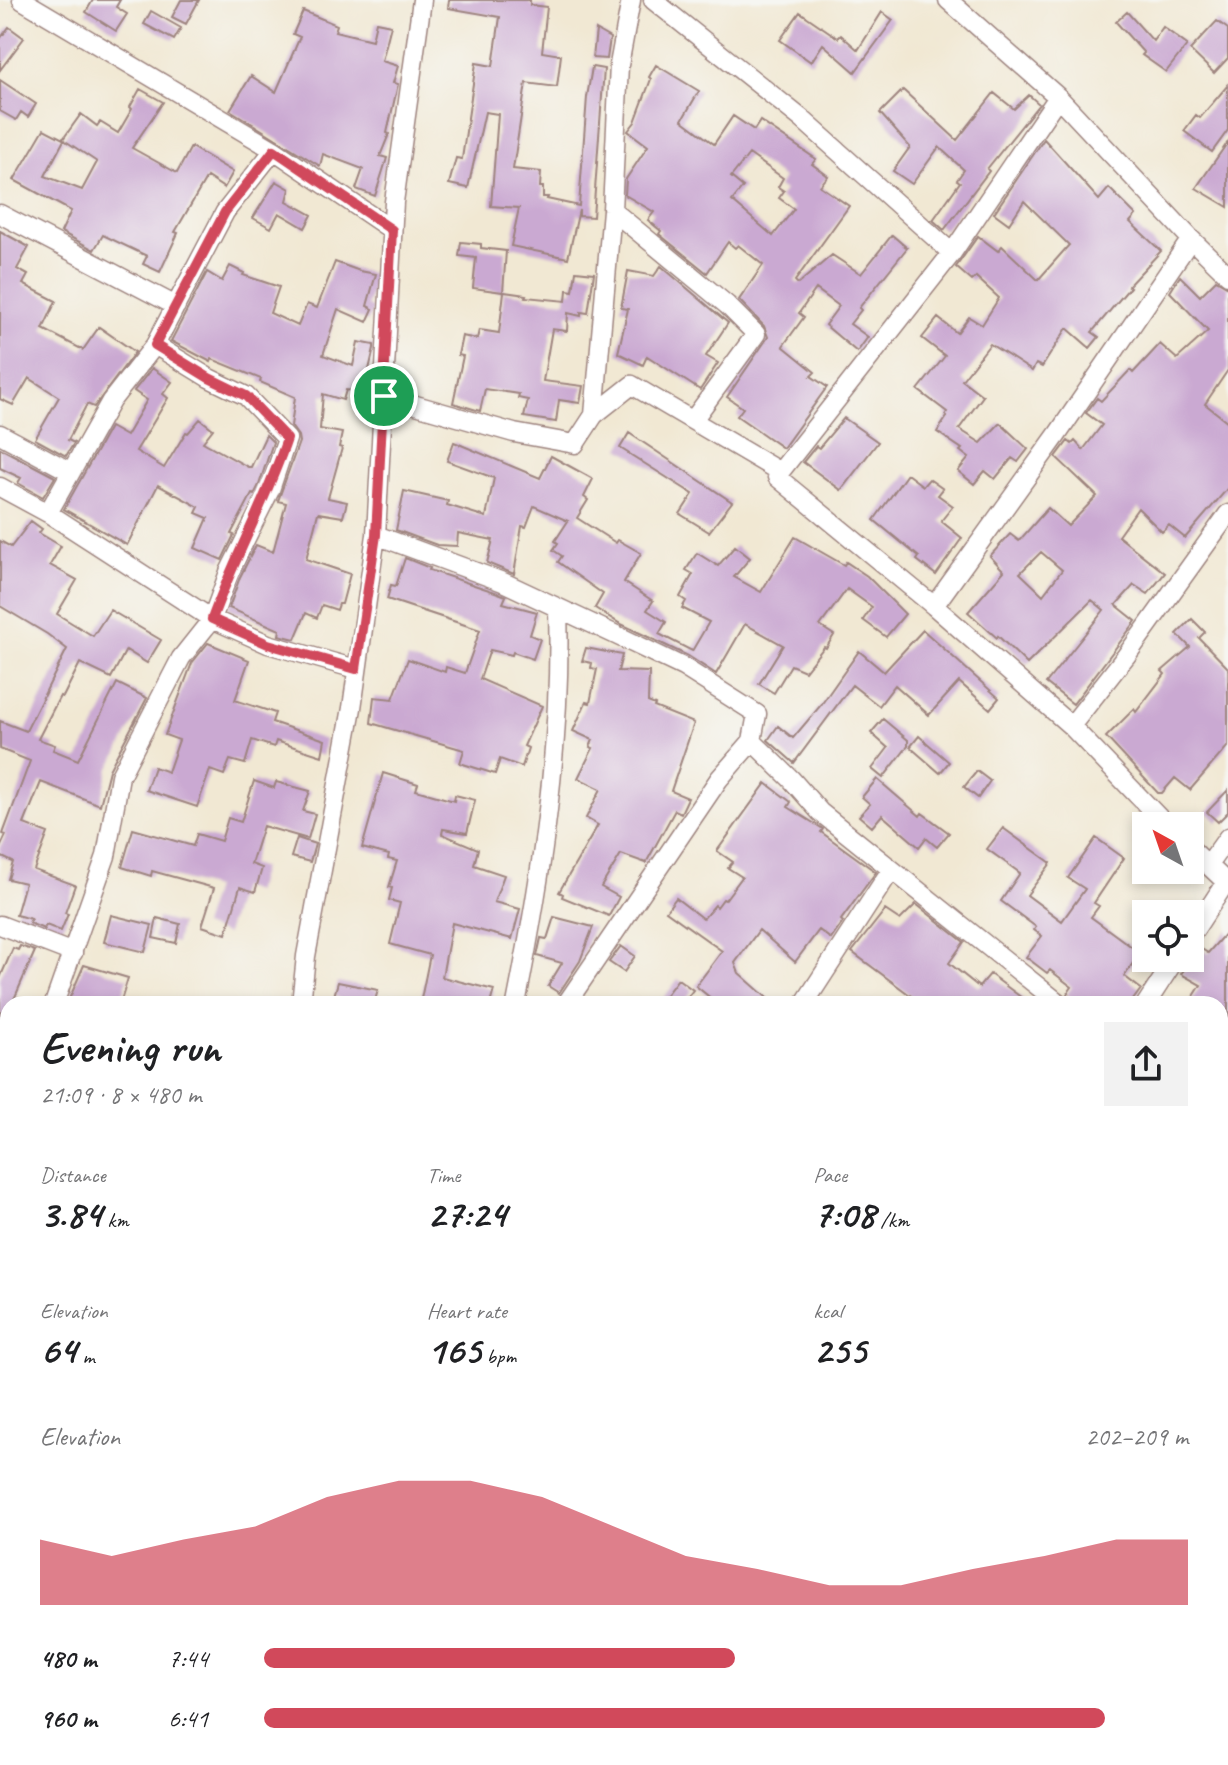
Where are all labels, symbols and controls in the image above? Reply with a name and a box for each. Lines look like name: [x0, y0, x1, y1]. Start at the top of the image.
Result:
pin: [350, 362, 418, 430]
icon: arrive: [362, 374, 406, 418]
north arrow: [1132, 812, 1204, 884]
map controls: [1132, 812, 1204, 972]
button: locate: [1132, 900, 1204, 972]
text: Evening run: [40, 1020, 220, 1075]
button: share: [1104, 1022, 1188, 1106]
text: 21:09 · 8 × 480 m: [40, 1078, 201, 1111]
text: Distance: [40, 1161, 106, 1189]
text: Time: [427, 1161, 460, 1189]
text: Pace: [813, 1161, 847, 1189]
text: 3.84: [40, 1189, 102, 1239]
text: 27:24: [427, 1189, 506, 1239]
text: 7:08: [813, 1189, 875, 1239]
text: km: [102, 1206, 129, 1234]
text: /km: [875, 1206, 909, 1234]
text: Elevation: [40, 1297, 108, 1325]
text: Heart rate: [427, 1297, 507, 1325]
text: kcal: [813, 1297, 842, 1325]
text: 64: [40, 1325, 77, 1375]
text: 165: [427, 1325, 481, 1375]
text: 255: [813, 1325, 866, 1375]
text: m: [77, 1342, 95, 1370]
text: bpm: [481, 1342, 516, 1370]
text: Elevation: [40, 1420, 120, 1453]
text: 202–209 m: [1085, 1420, 1188, 1453]
text: 480 m: [40, 1642, 96, 1675]
text: 7:44: [168, 1642, 208, 1675]
text: 960 m: [40, 1702, 96, 1735]
text: 6:41: [168, 1702, 208, 1735]

